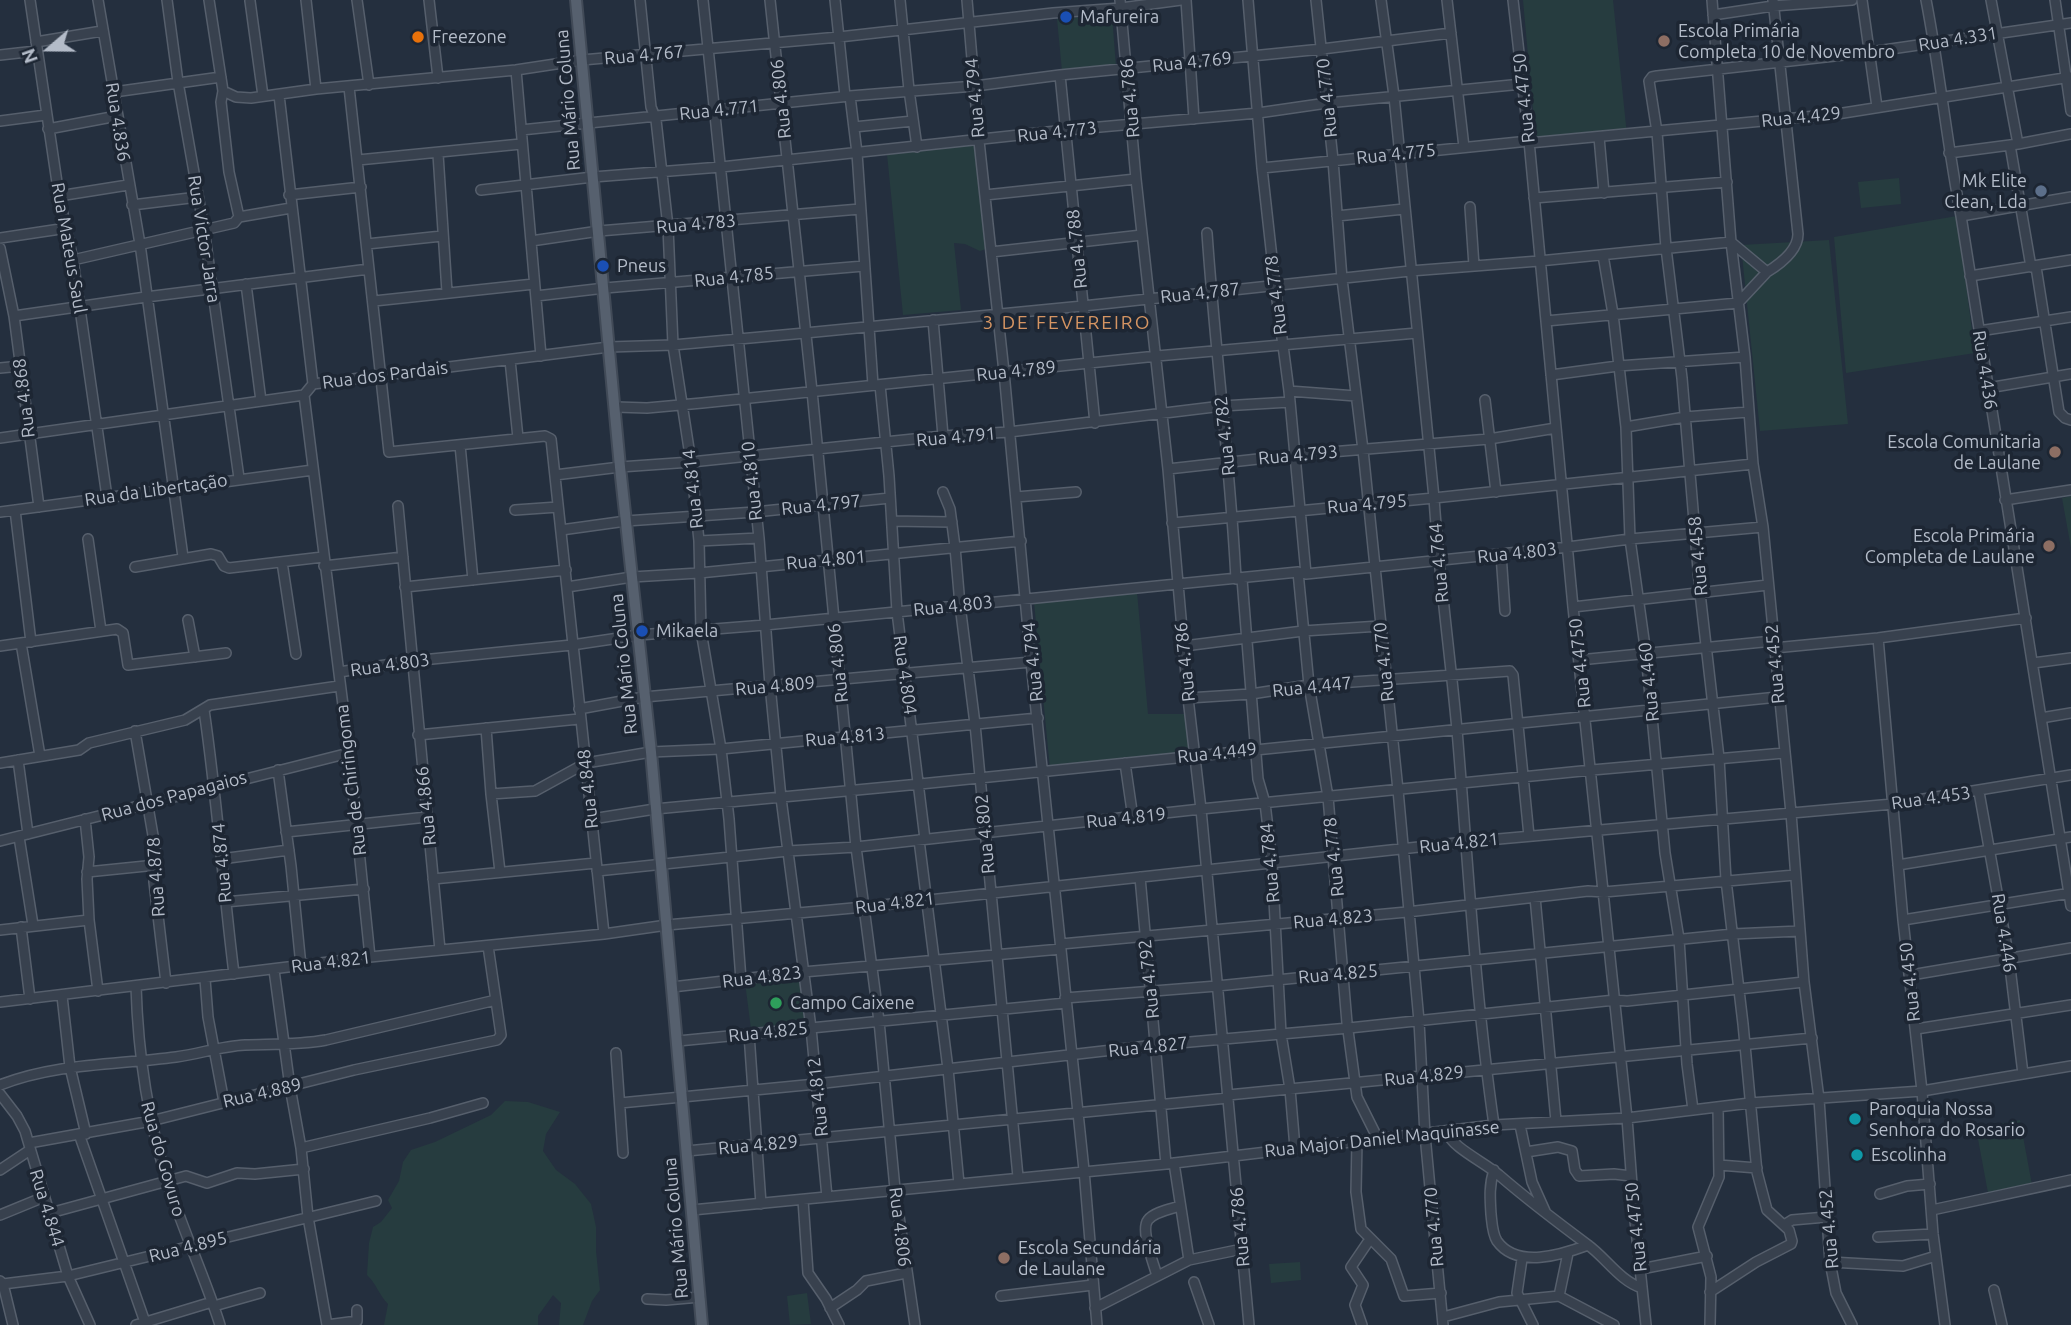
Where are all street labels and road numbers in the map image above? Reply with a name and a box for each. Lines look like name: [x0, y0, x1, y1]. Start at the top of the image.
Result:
street label: Rua 4.331: [1917, 22, 1999, 56]
street label: Rua Mário Coluna: [551, 28, 585, 172]
street label: Rua 4.767: [603, 41, 685, 69]
street label: Rua 4.769: [1151, 47, 1233, 77]
street label: Rua 4.4750: [1509, 52, 1539, 144]
street label: Rua 4.794: [961, 57, 989, 139]
street label: Rua 4.786: [1116, 57, 1144, 139]
street label: Rua 4.770: [1312, 57, 1342, 139]
street label: Rua 4.806: [766, 58, 796, 140]
street label: Rua 4.836: [101, 81, 135, 163]
street label: Rua 4.771: [678, 95, 760, 125]
street label: Rua 4.429: [1760, 102, 1842, 132]
street label: Rua 4.773: [1016, 117, 1098, 147]
street label: Rua 4.775: [1355, 139, 1437, 169]
street label: Rua Victor Jarra: [183, 174, 225, 304]
street label: Rua Mateus Saul: [47, 181, 91, 315]
street label: Rua 4.788: [1062, 208, 1092, 290]
street label: Rua 4.783: [655, 210, 737, 238]
street label: Rua 4.778: [1260, 254, 1292, 336]
street label: Rua 4.785: [693, 262, 775, 292]
street label: Rua 4.787: [1159, 278, 1241, 308]
street label: Rua 4.436: [1968, 329, 2002, 411]
street label: Rua 4.789: [975, 356, 1057, 386]
street label: Rua 4.868: [8, 357, 40, 439]
street label: Rua dos Pardais: [321, 357, 449, 393]
street label: Rua 4.782: [1210, 395, 1240, 477]
street label: Rua 4.791: [915, 423, 997, 451]
street label: Rua 4.810: [737, 440, 767, 522]
street label: Rua 4.793: [1257, 441, 1339, 469]
street label: Rua 4.814: [678, 448, 708, 530]
street label: Rua da Libertação: [83, 469, 229, 511]
street label: Rua 4.797: [780, 490, 862, 520]
street label: Rua 4.795: [1326, 490, 1408, 518]
street label: Rua 4.458: [1684, 515, 1712, 597]
street label: Rua 4.764: [1425, 522, 1453, 604]
street label: Rua 4.803: [1476, 538, 1558, 568]
street label: Rua 4.801: [785, 546, 867, 574]
street label: Rua 4.803: [912, 591, 994, 621]
street label: Rua Mário Coluna: [606, 592, 642, 736]
street label: Rua 4.4750: [1565, 617, 1595, 709]
street label: Rua 4.794: [1018, 621, 1048, 703]
street label: Rua 4.786: [1170, 621, 1200, 703]
street label: Rua 4.770: [1369, 621, 1399, 703]
street label: Rua 4.806: [823, 622, 853, 704]
street label: Rua 4.452: [1761, 623, 1789, 705]
street label: Rua 4.804: [889, 634, 921, 716]
street label: Rua 4.460: [1634, 641, 1664, 723]
street label: Rua 4.803: [349, 649, 431, 681]
street label: Rua 4.809: [734, 672, 816, 700]
street label: Rua 4.447: [1271, 672, 1353, 702]
street label: Rua de Chiringoma: [331, 703, 371, 857]
street label: Rua 4.813: [804, 723, 886, 751]
street label: Rua 4.449: [1176, 738, 1258, 768]
street label: Rua 4.848: [573, 748, 603, 830]
street label: Rua 4.866: [411, 765, 441, 847]
street label: Rua dos Papagaios: [99, 766, 249, 826]
street label: Rua 4.453: [1890, 782, 1972, 814]
street label: Rua 4.802: [971, 793, 999, 875]
street label: Rua 4.819: [1085, 803, 1167, 833]
street label: Rua 4.778: [1319, 816, 1349, 898]
street label: Rua 4.874: [208, 822, 236, 904]
street label: Rua 4.784: [1256, 822, 1284, 904]
street label: Rua 4.821: [1418, 828, 1500, 858]
street label: Rua 4.878: [142, 836, 170, 918]
street label: Rua 4.821: [854, 887, 936, 919]
street label: Rua 4.446: [1987, 892, 2021, 974]
street label: Rua 4.823: [1292, 905, 1374, 933]
street label: Rua 4.792: [1134, 938, 1164, 1020]
street label: Rua 4.450: [1895, 941, 1925, 1023]
street label: Rua 4.821: [290, 946, 372, 978]
street label: Rua 4.825: [1297, 960, 1379, 988]
street label: Rua 4.823: [721, 961, 803, 993]
street label: Rua 4.825: [727, 1017, 809, 1047]
street label: Rua 4.827: [1107, 1032, 1189, 1062]
street label: Rua 4.812: [803, 1056, 833, 1138]
street label: Rua 4.829: [1383, 1061, 1465, 1091]
street label: Rua 4.889: [221, 1073, 303, 1113]
street label: Rua do Govuro: [136, 1099, 190, 1219]
street label: Rua Major Daniel Maquinasse: [1263, 1116, 1501, 1162]
street label: Rua 4.829: [717, 1131, 799, 1159]
street label: Rua Mário Coluna: [659, 1156, 693, 1300]
street label: Rua 4.844: [25, 1167, 69, 1249]
street label: Rua 4.4750: [1621, 1181, 1651, 1273]
street label: Rua 4.806: [884, 1186, 916, 1268]
street label: Rua 4.786: [1226, 1186, 1254, 1268]
street label: Rua 4.770: [1420, 1186, 1448, 1268]
street label: Rua 4.452: [1815, 1188, 1843, 1270]
street label: Rua 4.895: [147, 1227, 229, 1267]

